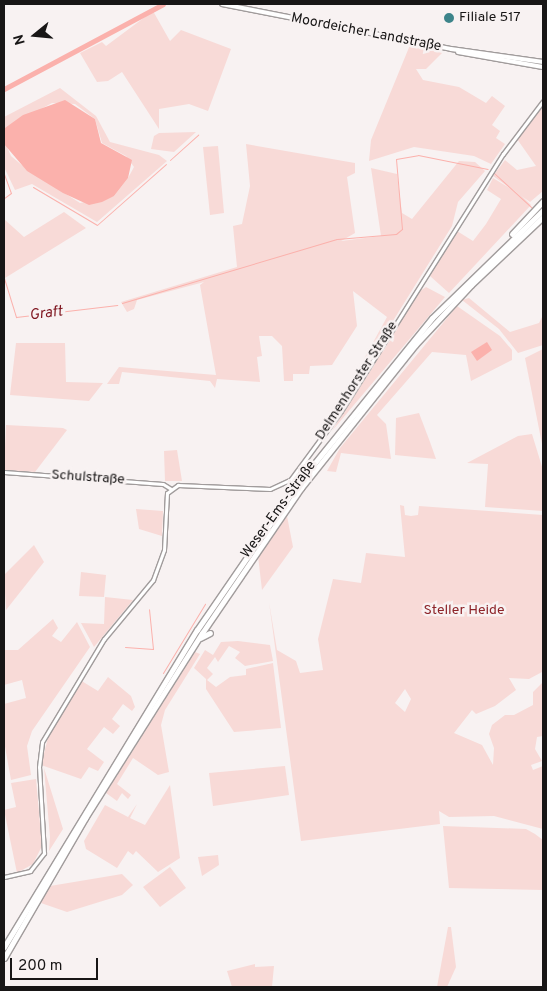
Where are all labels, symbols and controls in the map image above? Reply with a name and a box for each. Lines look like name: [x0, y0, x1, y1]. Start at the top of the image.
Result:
north arrow: [10, 10, 60, 60]
street label: Moordeicher Landstraße: [289, 10, 443, 56]
place label: Filiale 517: [459, 10, 521, 26]
marker: Filiale 517: [443, 12, 455, 24]
text: N: [11, 32, 30, 47]
water label: Graft: [28, 303, 64, 325]
street label: Delmenhorster Straße: [312, 319, 402, 443]
street label: Weser-Ems-Straße: [238, 458, 320, 562]
street label: Schulstraße: [51, 467, 125, 489]
park label: Steller Heide: [424, 603, 504, 619]
scale bar: [12, 948, 100, 980]
text: 200 m: [18, 957, 63, 976]

